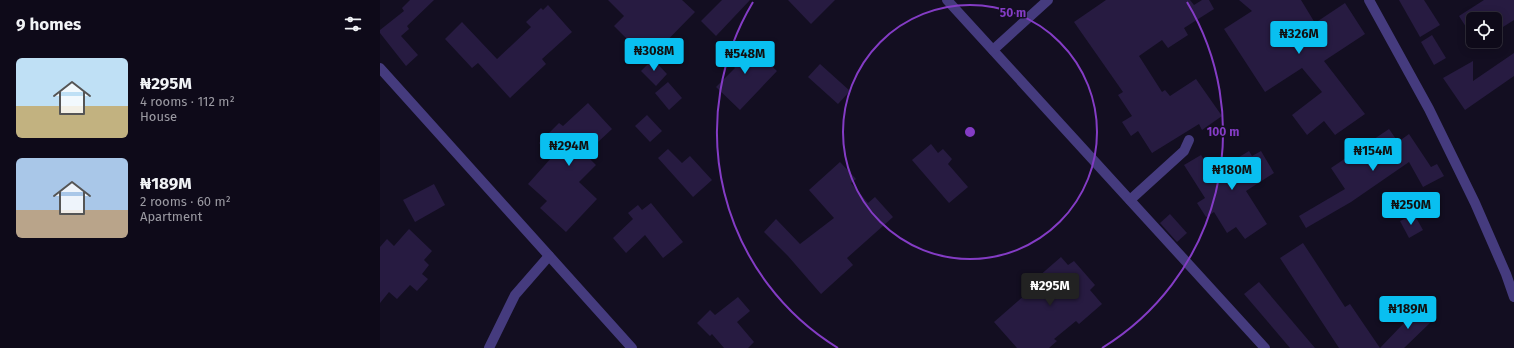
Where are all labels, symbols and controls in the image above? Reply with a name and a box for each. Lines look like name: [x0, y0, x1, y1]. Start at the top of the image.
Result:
text: 50 m: [1000, 6, 1026, 20]
map controls: [1466, 12, 1502, 48]
button: locate: [1466, 12, 1502, 48]
icon: filters: [342, 13, 364, 35]
text: 9 homes: [16, 14, 81, 35]
pin: ₦326M: [1271, 21, 1327, 55]
text: ₦326M: [1279, 26, 1319, 41]
pin: ₦308M: [626, 38, 682, 72]
pin: ₦548M: [717, 41, 773, 75]
text: ₦308M: [634, 43, 674, 58]
text: ₦548M: [725, 46, 765, 61]
text: ₦295M: [140, 73, 192, 94]
icon: home: [48, 74, 96, 122]
text: 4 rooms · 112 m²: [140, 94, 235, 109]
text: House: [140, 109, 177, 124]
centre of rings: [963, 125, 977, 139]
text: 100 m: [1207, 125, 1239, 139]
pin: ₦294M: [541, 133, 597, 167]
text: ₦294M: [549, 138, 589, 153]
pin: ₦154M: [1345, 138, 1401, 172]
text: ₦154M: [1353, 143, 1393, 158]
pin: ₦180M: [1204, 157, 1260, 191]
text: ₦180M: [1212, 162, 1252, 177]
text: ₦189M: [140, 173, 192, 194]
icon: home: [48, 174, 96, 222]
pin: ₦250M: [1383, 192, 1439, 226]
text: 2 rooms · 60 m²: [140, 194, 231, 209]
text: ₦250M: [1391, 197, 1431, 212]
text: Apartment: [140, 209, 202, 224]
pin: ₦295M: [1022, 273, 1078, 307]
text: ₦295M: [1030, 278, 1070, 293]
pin: ₦189M: [1380, 296, 1436, 330]
text: ₦189M: [1388, 301, 1428, 316]

